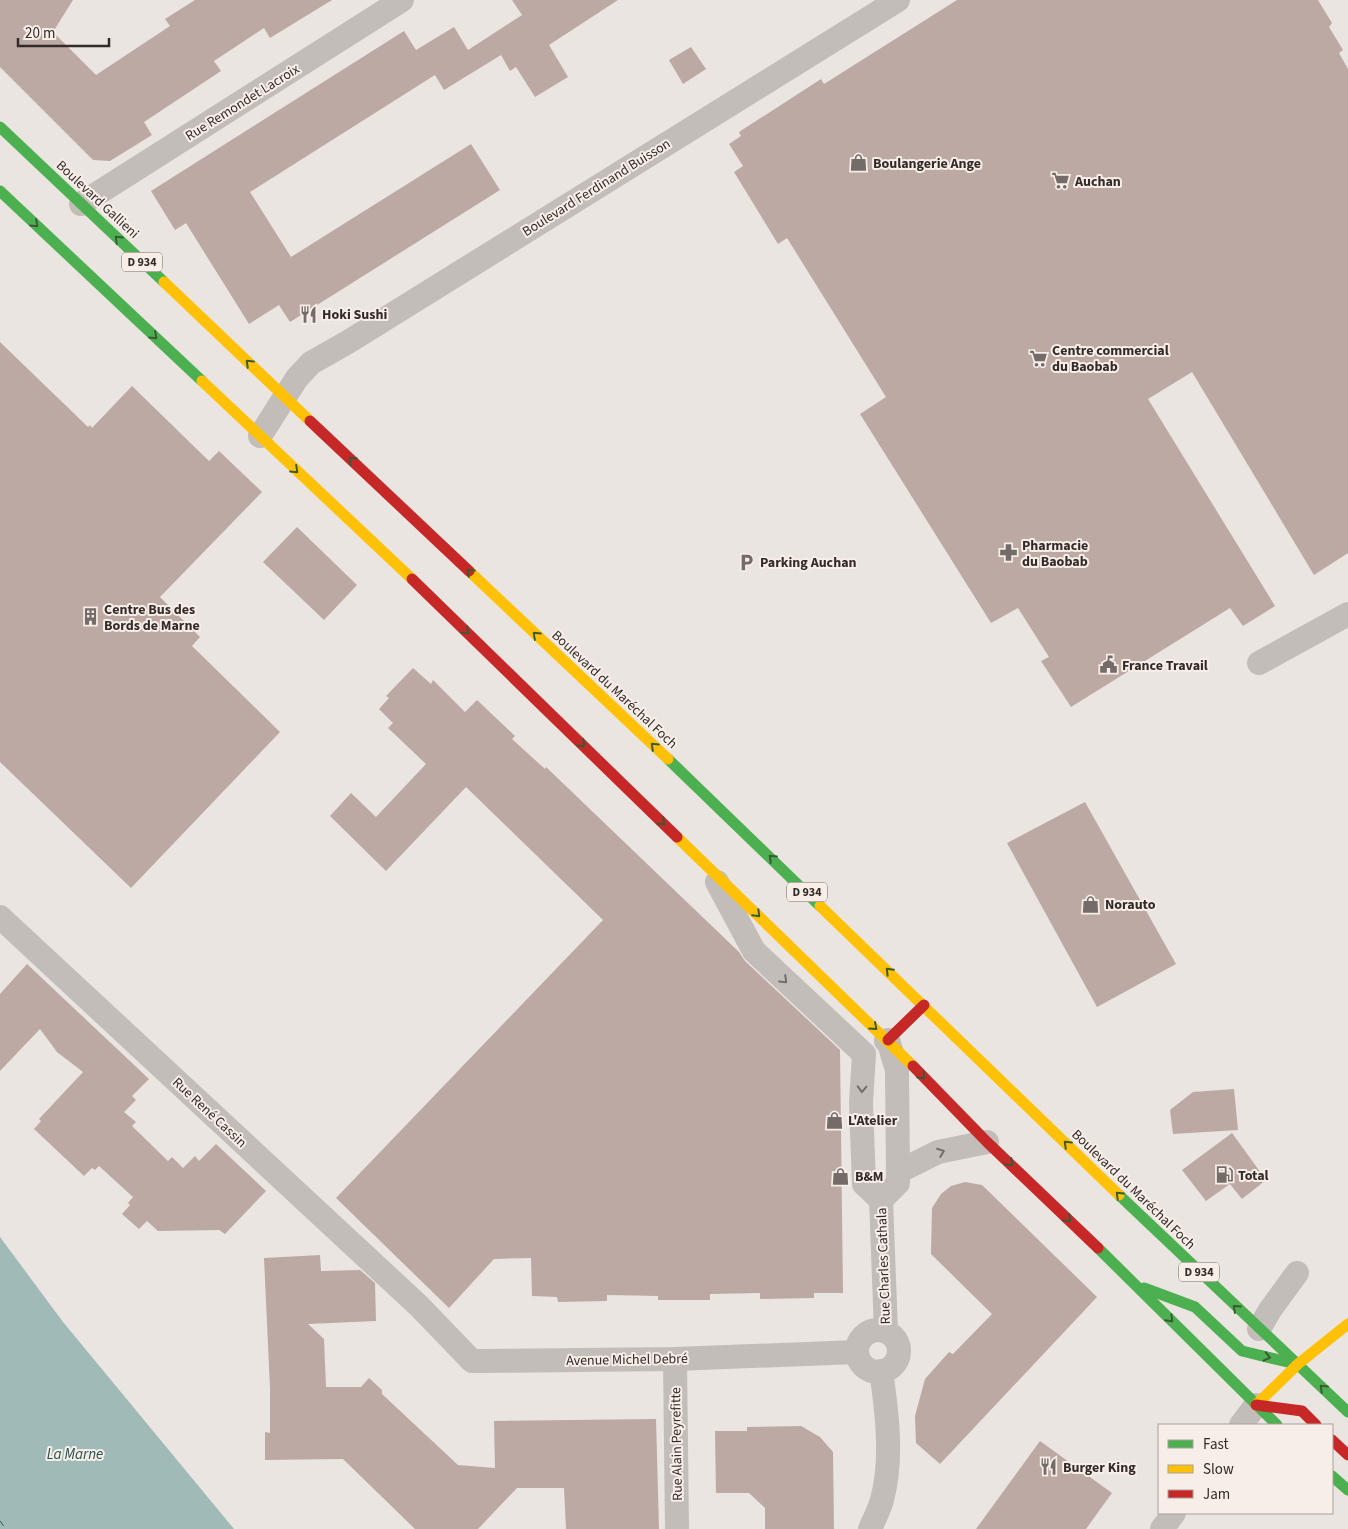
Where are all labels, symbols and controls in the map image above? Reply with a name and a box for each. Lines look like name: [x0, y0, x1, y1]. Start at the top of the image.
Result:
scale bar: [18, 15, 109, 47]
text: 20 m: [25, 23, 55, 44]
street label: Rue Remondet Lacroix: [182, 59, 304, 146]
street label: Boulevard Ferdinand Buisson: [519, 134, 675, 242]
shop icon: Boulangerie Ange: [849, 153, 869, 173]
place label: Boulangerie Ange: [873, 154, 981, 174]
street label: Boulevard Gallieni: [51, 156, 143, 244]
supermarket icon: Auchan: [1051, 171, 1071, 191]
place label: Auchan: [1074, 172, 1121, 192]
one-way arrow: [30, 218, 39, 227]
one-way arrow: [115, 236, 124, 245]
road number: D 934: [122, 252, 162, 272]
restaurant icon: Hoki Sushi: [298, 304, 318, 324]
place label: Hoki Sushi: [322, 305, 387, 325]
one-way arrow: [148, 330, 157, 339]
place label: Centre commercial du Baobab: [1052, 341, 1169, 377]
supermarket icon: Centre commercial du Baobab: [1028, 348, 1048, 368]
one-way arrow: [245, 360, 254, 369]
one-way arrow: [349, 457, 358, 466]
one-way arrow: [290, 464, 299, 473]
place label: Pharmacie du Baobab: [1022, 536, 1088, 572]
pharmacy icon: Pharmacie du Baobab: [998, 543, 1018, 563]
parking icon: Parking Auchan: [736, 552, 756, 572]
place label: Parking Auchan: [760, 553, 857, 573]
one-way arrow: [467, 569, 476, 578]
place label: Centre Bus des Bords de Marne: [104, 600, 200, 636]
building icon: Centre Bus des Bords de Marne: [80, 607, 100, 627]
one-way arrow: [460, 625, 469, 634]
street label: Boulevard du Maréchal Foch: [547, 626, 682, 753]
one-way arrow: [533, 632, 542, 641]
public building icon: France Travail: [1098, 655, 1118, 675]
place label: France Travail: [1122, 656, 1208, 676]
one-way arrow: [576, 738, 585, 747]
one-way arrow: [651, 743, 660, 752]
one-way arrow: [656, 816, 665, 825]
one-way arrow: [768, 855, 777, 864]
road number: D 934: [787, 882, 827, 902]
shop icon: Norauto: [1081, 894, 1101, 914]
place label: Norauto: [1105, 895, 1156, 915]
one-way arrow: [751, 909, 760, 918]
one-way arrow: [886, 968, 895, 977]
one-way arrow: [779, 974, 788, 983]
one-way arrow: [868, 1021, 877, 1030]
one-way arrow: [916, 1070, 925, 1079]
street label: Rue René Cassin: [168, 1073, 251, 1153]
one-way arrow: [857, 1086, 867, 1093]
shop icon: L'Atelier: [824, 1110, 844, 1130]
place label: L'Atelier: [848, 1111, 898, 1131]
street label: Boulevard du Maréchal Foch: [1067, 1125, 1200, 1254]
one-way arrow: [1063, 1141, 1072, 1150]
one-way arrow: [936, 1148, 945, 1158]
one-way arrow: [1004, 1157, 1013, 1166]
fuel station icon: Total: [1214, 1165, 1234, 1185]
shop icon: B&M: [831, 1166, 851, 1186]
place label: Total: [1238, 1166, 1269, 1186]
place label: B&M: [855, 1167, 883, 1187]
one-way arrow: [1116, 1192, 1125, 1201]
street label: Rue Charles Cathala: [872, 1207, 896, 1325]
one-way arrow: [1062, 1213, 1071, 1222]
road number: D 934: [1179, 1262, 1219, 1282]
one-way arrow: [1233, 1304, 1242, 1313]
one-way arrow: [1164, 1313, 1173, 1322]
street label: Avenue Michel Debré: [566, 1349, 688, 1371]
one-way arrow: [1263, 1351, 1272, 1362]
one-way arrow: [1320, 1385, 1329, 1394]
street label: Rue Alain Peyrefitte: [666, 1387, 688, 1501]
legend: [1158, 1424, 1333, 1514]
text: Fast: [1203, 1434, 1229, 1455]
water label: La Marne: [47, 1444, 103, 1465]
restaurant icon: Burger King: [1039, 1457, 1059, 1477]
place label: Burger King: [1063, 1458, 1136, 1478]
text: Slow: [1203, 1459, 1234, 1480]
text: Jam: [1203, 1484, 1230, 1505]

